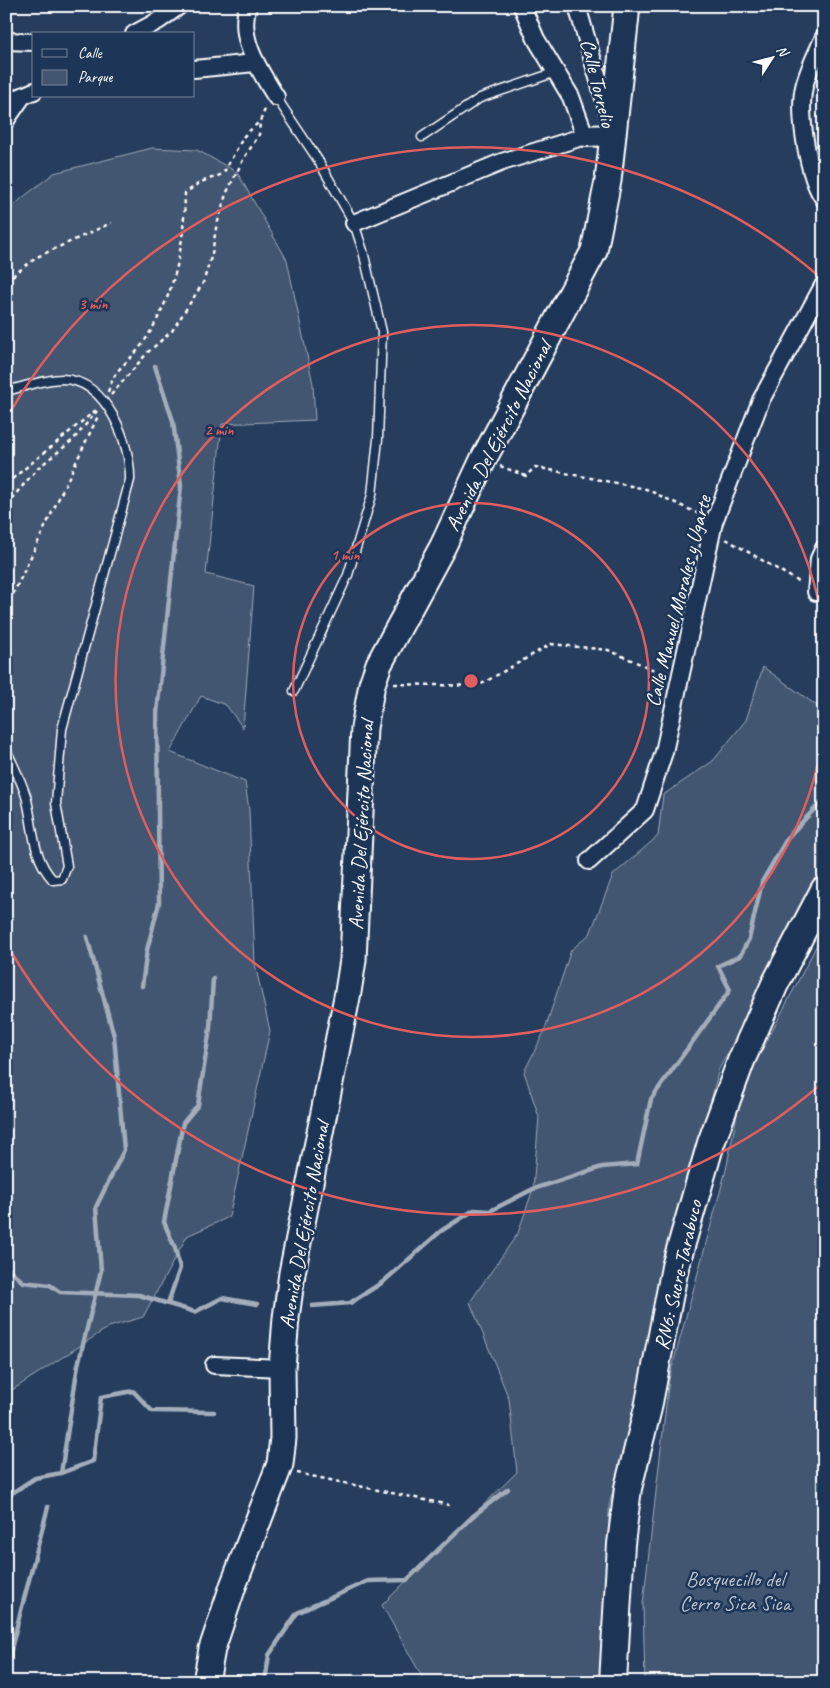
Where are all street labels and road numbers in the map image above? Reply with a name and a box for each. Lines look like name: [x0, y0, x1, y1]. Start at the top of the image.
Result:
street label: Calle Torrelio: [574, 36, 622, 131]
street label: Avenida Del Ejército Nacional: [439, 334, 559, 535]
street label: Calle Manuel Morales y Ugarte: [639, 492, 717, 709]
street label: Avenida Del Ejército Nacional: [343, 716, 380, 930]
street label: Avenida Del Ejército Nacional: [273, 1116, 336, 1331]
street label: RN6: Sucre-Tarabuco: [648, 1196, 708, 1352]

